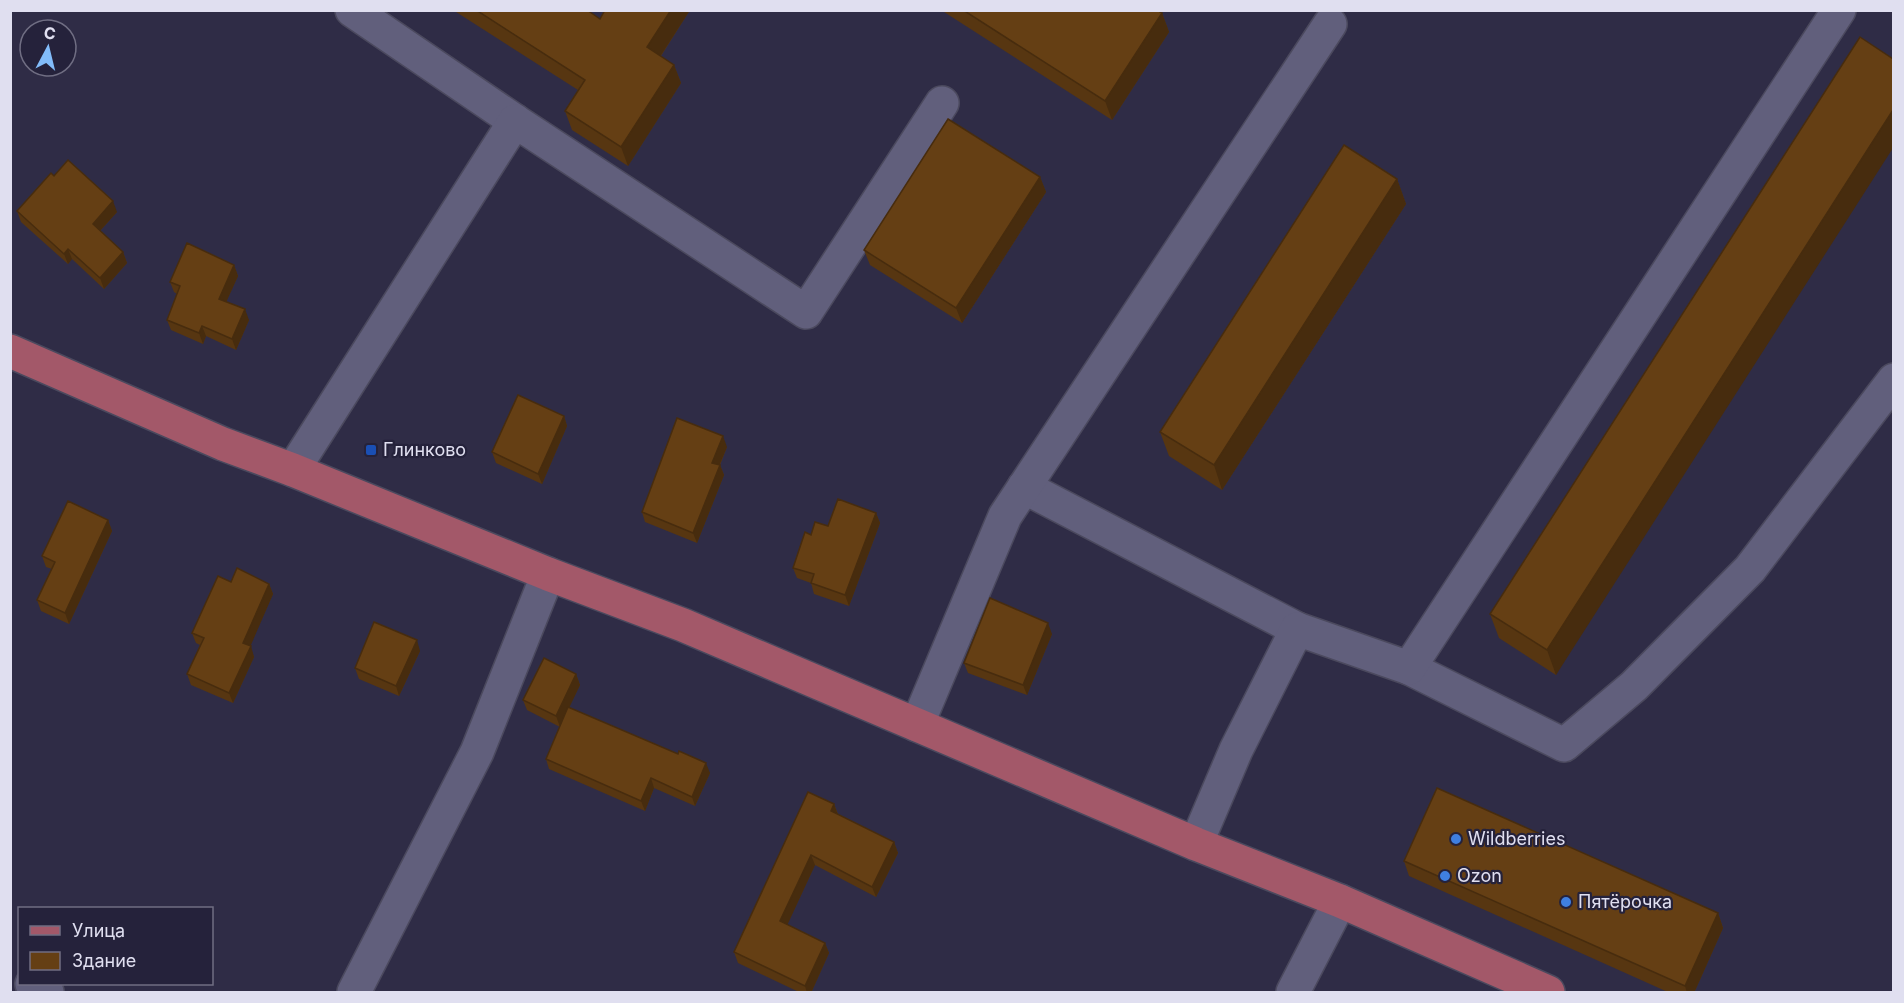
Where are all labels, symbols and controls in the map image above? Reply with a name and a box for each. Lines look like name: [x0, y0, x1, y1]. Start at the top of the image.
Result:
north arrow: [18, 18, 78, 78]
text: С: [43, 22, 57, 44]
place label: Глинково: [383, 439, 466, 460]
marker: Глинково: [364, 443, 378, 457]
place label: Wildberries: [1468, 828, 1565, 849]
marker: Wildberries: [1449, 832, 1463, 846]
place label: Ozon: [1457, 865, 1502, 886]
marker: Ozon: [1438, 869, 1452, 883]
place label: Пятёрочка: [1578, 891, 1672, 912]
marker: Пятёрочка: [1559, 895, 1573, 909]
legend: [18, 907, 213, 985]
text: Улица: [72, 920, 125, 941]
text: Здание: [72, 950, 136, 971]

